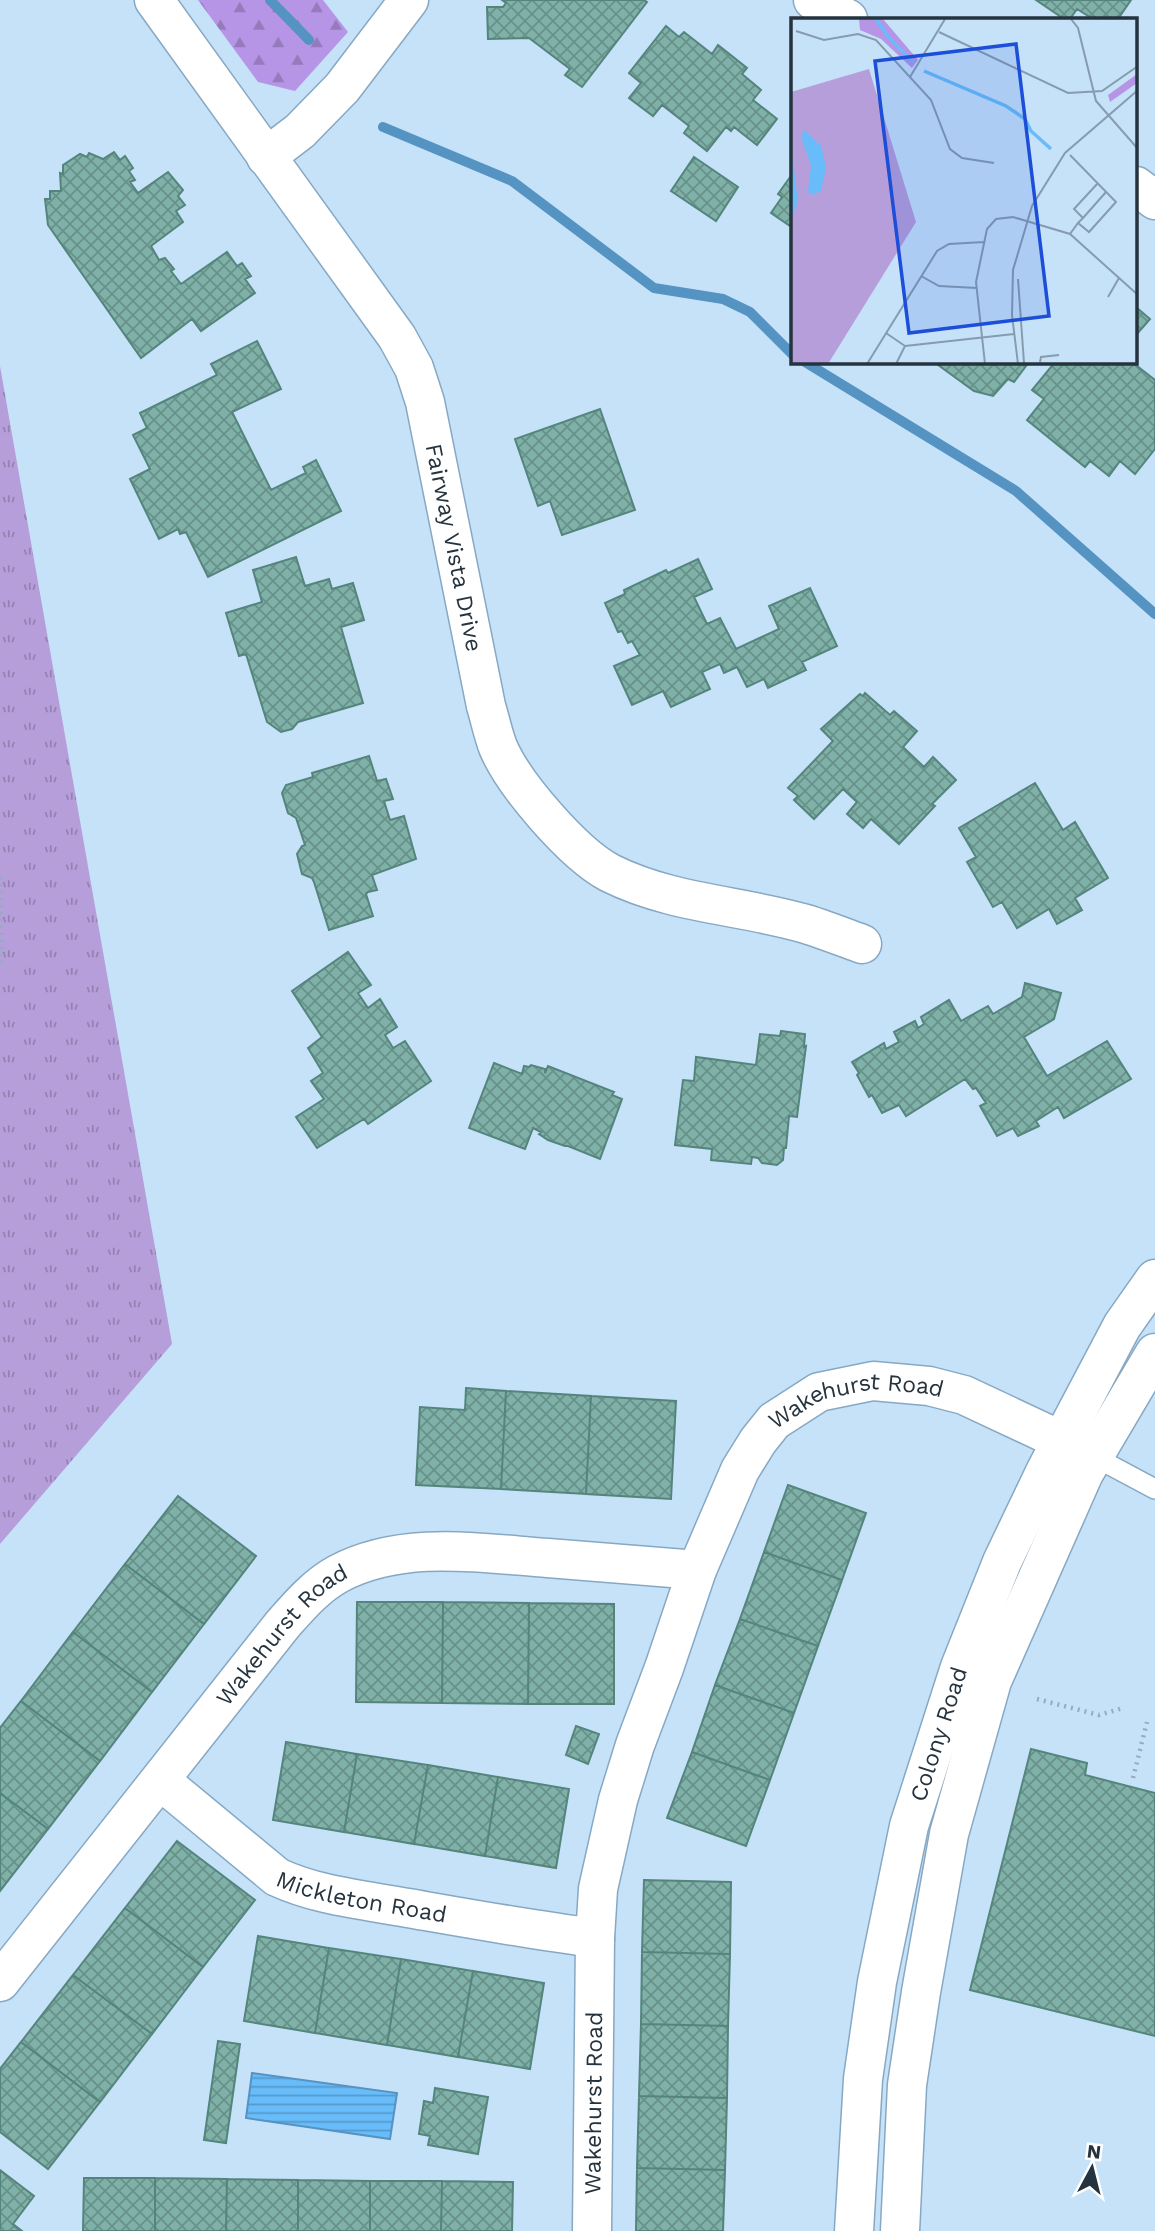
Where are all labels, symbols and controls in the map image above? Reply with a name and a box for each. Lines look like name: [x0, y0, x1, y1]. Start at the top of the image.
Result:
inset map: [791, 18, 1138, 364]
street label: Fairway Vista Drive: [420, 441, 488, 654]
street label: Wakehurst Road: [764, 1368, 946, 1435]
street label: Wakehurst Road: [211, 1558, 352, 1711]
street label: Colony Road: [905, 1664, 973, 1805]
street label: Mickleton Road: [272, 1865, 449, 1929]
street label: Wakehurst Road: [579, 2011, 608, 2195]
north arrow: [1057, 2133, 1127, 2203]
text: N: [1086, 2139, 1102, 2164]

